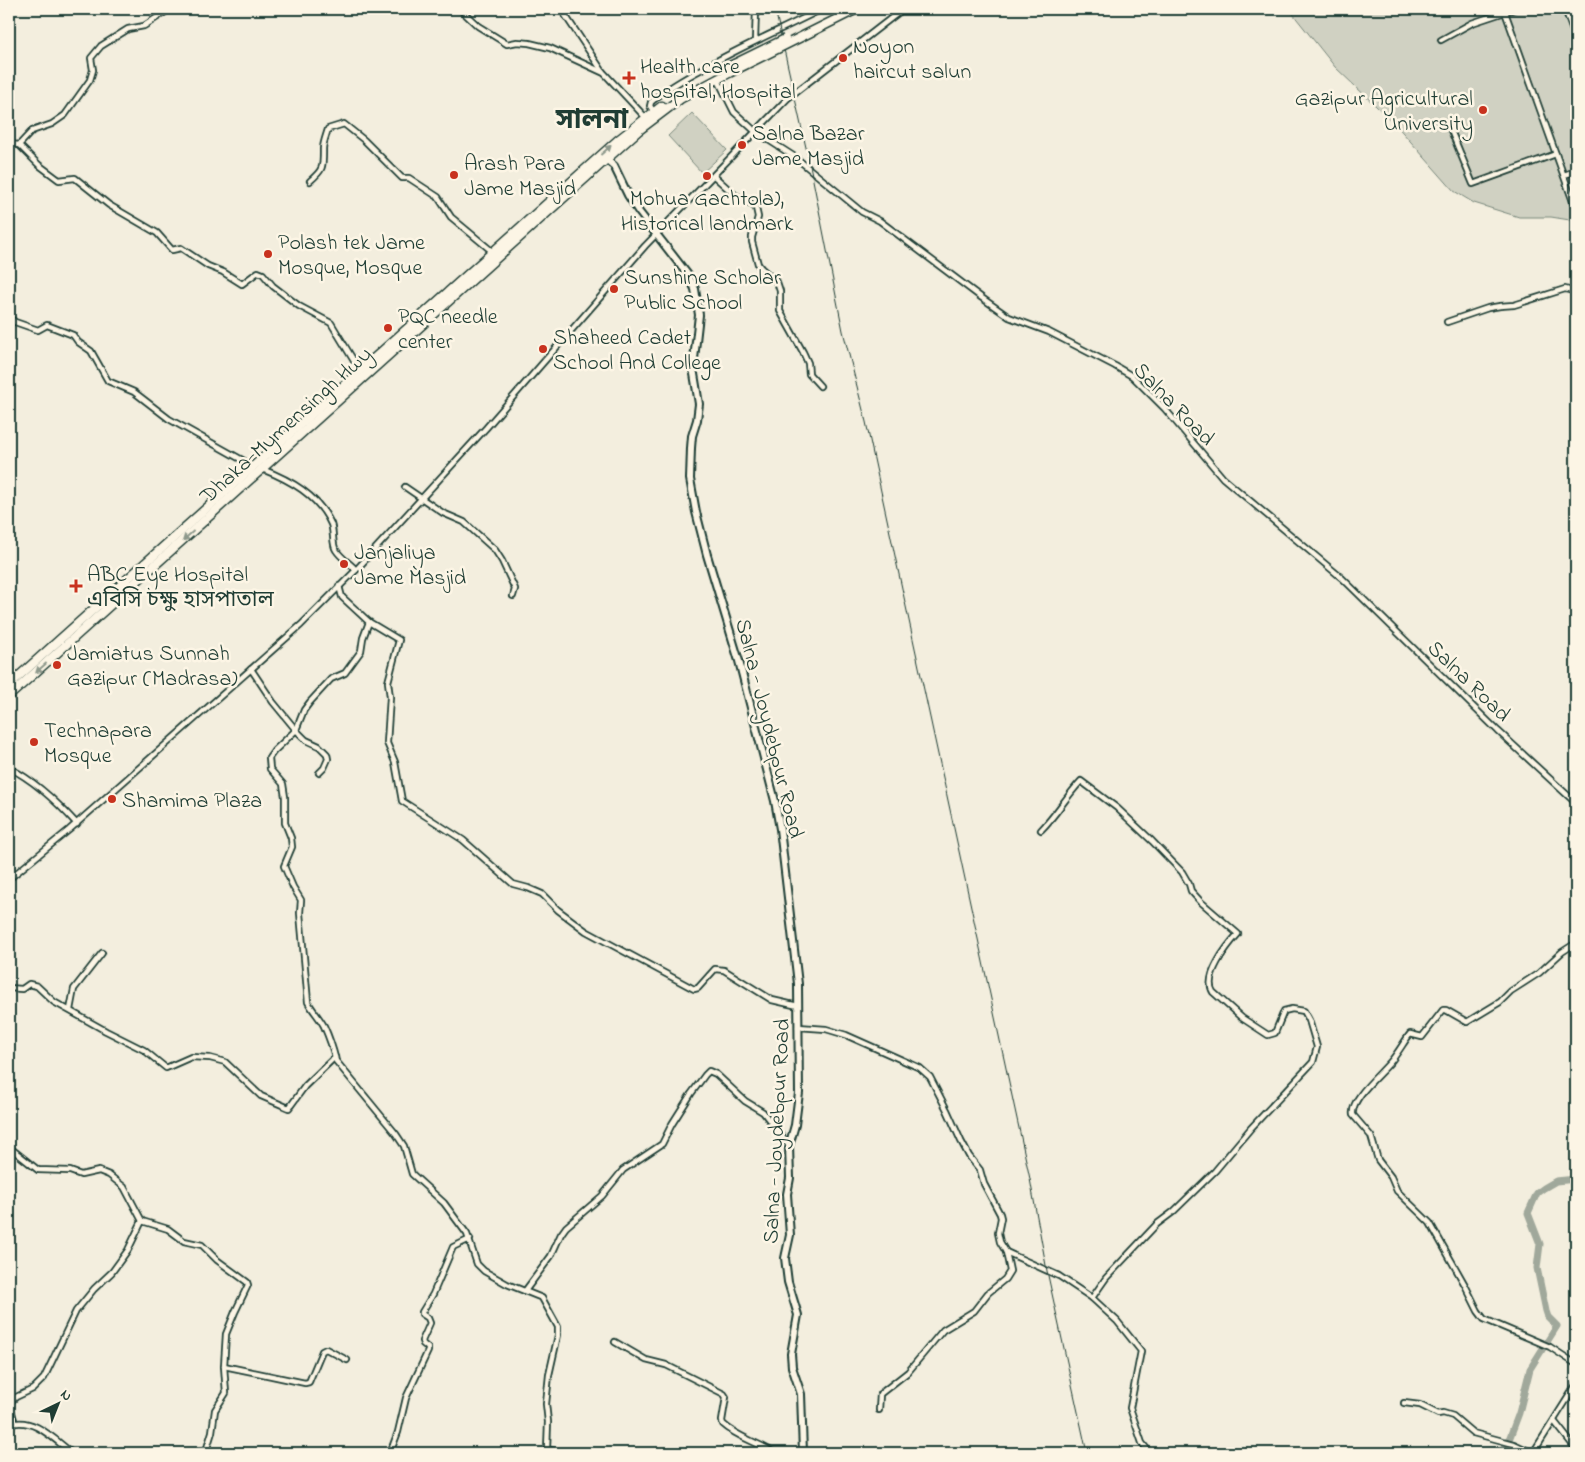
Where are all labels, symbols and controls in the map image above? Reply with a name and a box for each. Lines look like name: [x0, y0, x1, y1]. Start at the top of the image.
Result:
place label: Noyon haircut salun: [853, 32, 971, 89]
place label: Health care hospital, Hospital: [640, 52, 796, 109]
marker: Noyon haircut salun: [837, 52, 849, 64]
marker: Health care hospital, Hospital: [622, 71, 636, 85]
place label: Gazipur Agricultural University: [1295, 84, 1473, 142]
district label: সালনা: [555, 101, 629, 142]
marker: Gazipur Agricultural University: [1477, 104, 1489, 116]
place label: Salna Bazar Jame Masjid: [752, 119, 865, 176]
marker: Salna Bazar Jame Masjid: [736, 139, 748, 151]
one-way arrow: [599, 145, 612, 156]
place label: Arash Para Jame Masjid: [464, 149, 576, 206]
marker: Arash Para Jame Masjid: [448, 169, 460, 181]
marker: Mohua Gachtola), Historical landmark: [701, 170, 713, 182]
place label: Mohua Gachtola), Historical landmark: [621, 184, 794, 241]
place label: Polash tek Jame Mosque, Mosque: [278, 228, 425, 285]
marker: Polash tek Jame Mosque, Mosque: [262, 248, 274, 260]
place label: Sunshine Scholar Public School: [624, 263, 781, 320]
marker: Sunshine Scholar Public School: [608, 283, 620, 295]
place label: PQC needle center: [398, 302, 498, 359]
marker: PQC needle center: [382, 322, 394, 334]
place label: Shaheed Cadet School And College: [553, 323, 721, 381]
street label: Dhaka-Mymensingh Hwy: [193, 340, 381, 514]
marker: Shaheed Cadet School And College: [537, 343, 549, 355]
street label: Salna Road: [1125, 356, 1221, 454]
one-way arrow: [182, 530, 195, 541]
place label: Janjaliya Jame Masjid: [354, 538, 466, 595]
marker: Janjaliya Jame Masjid: [338, 558, 350, 570]
place label: ABC Eye Hospital এবিসি চক্ষু হাসপাতাল: [87, 560, 275, 617]
marker: ABC Eye Hospital এবিসি চক্ষু হাসপাতাল: [69, 579, 83, 593]
street label: Salna - Joydebpur Road: [724, 616, 811, 842]
street label: Salna Road: [1419, 634, 1517, 730]
place label: Jamiatus Sunnah Gazipur (Madrasa): [67, 639, 238, 696]
marker: Jamiatus Sunnah Gazipur (Madrasa): [51, 659, 63, 671]
one-way arrow: [34, 662, 47, 673]
place label: Technapara Mosque: [44, 716, 152, 773]
marker: Technapara Mosque: [28, 736, 40, 748]
place label: Shamima Plaza: [122, 786, 262, 818]
marker: Shamima Plaza: [106, 793, 118, 805]
street label: Salna - Joydebpur Road: [756, 1018, 801, 1245]
north arrow: [32, 1380, 82, 1430]
text: N: [55, 1385, 76, 1406]

